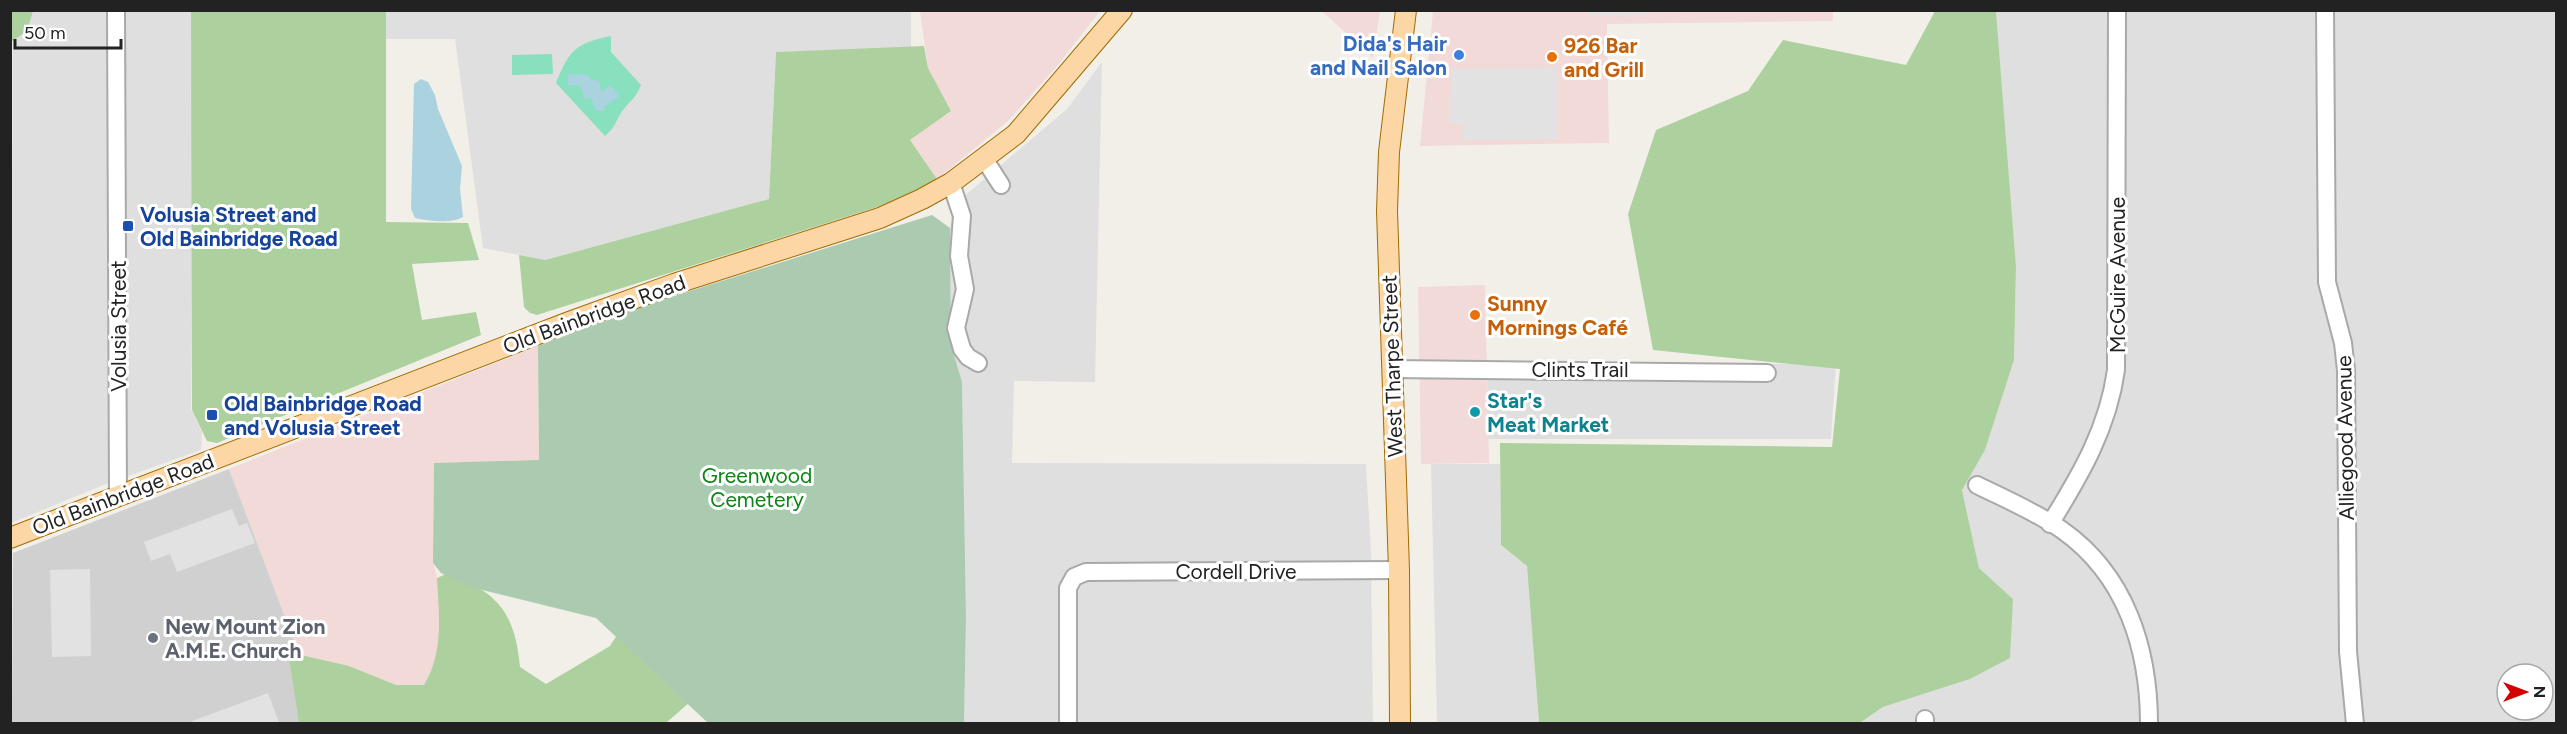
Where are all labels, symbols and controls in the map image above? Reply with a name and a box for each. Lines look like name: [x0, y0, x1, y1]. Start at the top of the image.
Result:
scale bar: [15, 12, 122, 50]
text: 50 m: [24, 22, 66, 44]
place label: Dida's Hair and Nail Salon: [1310, 31, 1447, 80]
place label: 926 Bar and Grill: [1564, 33, 1644, 82]
marker: Dida's Hair and Nail Salon: [1452, 48, 1466, 62]
marker: 926 Bar and Grill: [1545, 50, 1559, 64]
street label: McGuire Avenue: [2105, 197, 2130, 353]
place label: Volusia Street and Old Bainbridge Road: [140, 202, 338, 251]
marker: Volusia Street and Old Bainbridge Road: [121, 219, 135, 233]
street label: Volusia Street: [106, 260, 131, 392]
street label: Old Bainbridge Road: [499, 269, 689, 359]
street label: West Tharpe Street: [1376, 274, 1408, 458]
place label: Sunny Mornings Café: [1487, 291, 1628, 340]
marker: Sunny Mornings Café: [1468, 308, 1482, 322]
street label: Alliegood Avenue: [2331, 355, 2359, 521]
street label: Clints Trail: [1531, 357, 1629, 382]
place label: Star's Meat Market: [1487, 388, 1609, 437]
place label: Old Bainbridge Road and Volusia Street: [224, 391, 422, 440]
marker: Star's Meat Market: [1468, 405, 1482, 419]
marker: Old Bainbridge Road and Volusia Street: [205, 408, 219, 422]
street label: Old Bainbridge Road: [29, 448, 217, 540]
park label: Greenwood Cemetery: [702, 463, 812, 512]
street label: Cordell Drive: [1175, 559, 1297, 584]
place label: New Mount Zion A.M.E. Church: [165, 614, 325, 663]
marker: New Mount Zion A.M.E. Church: [146, 631, 160, 645]
north arrow: [2495, 662, 2555, 722]
text: N: [2530, 686, 2549, 698]

